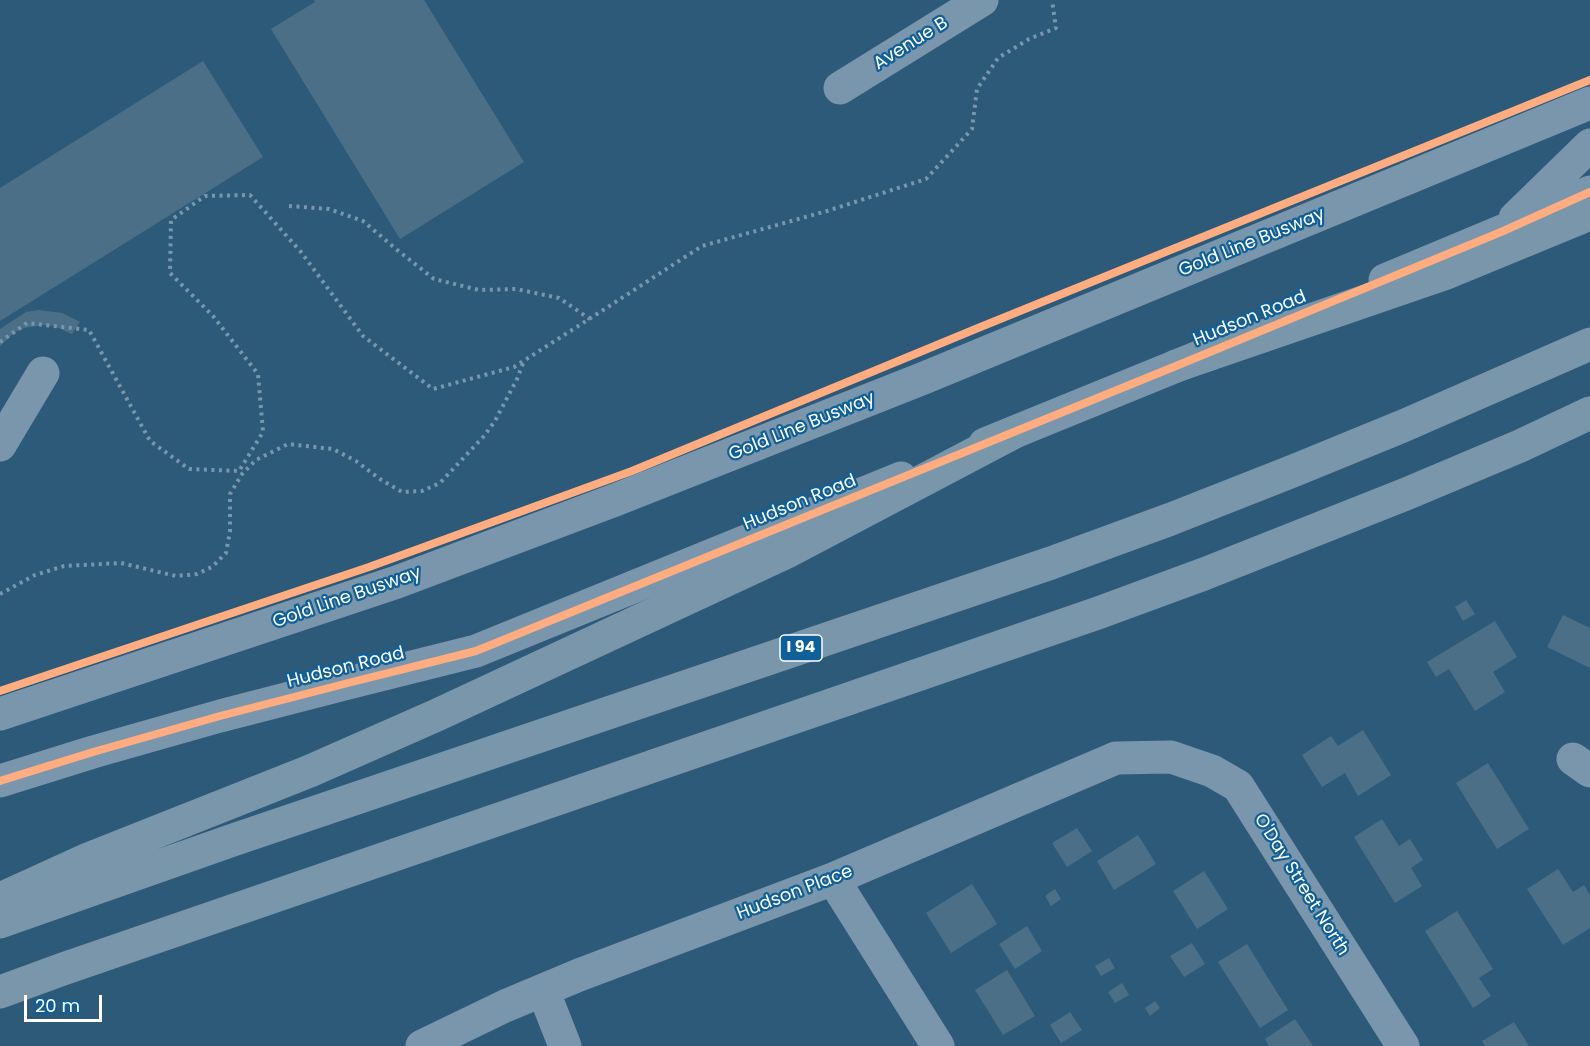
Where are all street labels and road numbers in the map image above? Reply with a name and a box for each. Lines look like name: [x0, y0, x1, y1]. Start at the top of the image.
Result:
street label: Avenue B: [870, 13, 952, 75]
street label: Gold Line Busway: [1176, 204, 1328, 282]
street label: Hudson Road: [1190, 286, 1310, 352]
street label: Gold Line Busway: [726, 388, 878, 466]
street label: Hudson Road: [740, 470, 860, 536]
street label: Gold Line Busway: [270, 562, 424, 634]
road number: I 94: [780, 635, 822, 661]
street label: Hudson Road: [285, 643, 407, 693]
street label: O'Day Street North: [1249, 810, 1353, 960]
street label: Hudson Place: [734, 861, 856, 925]

